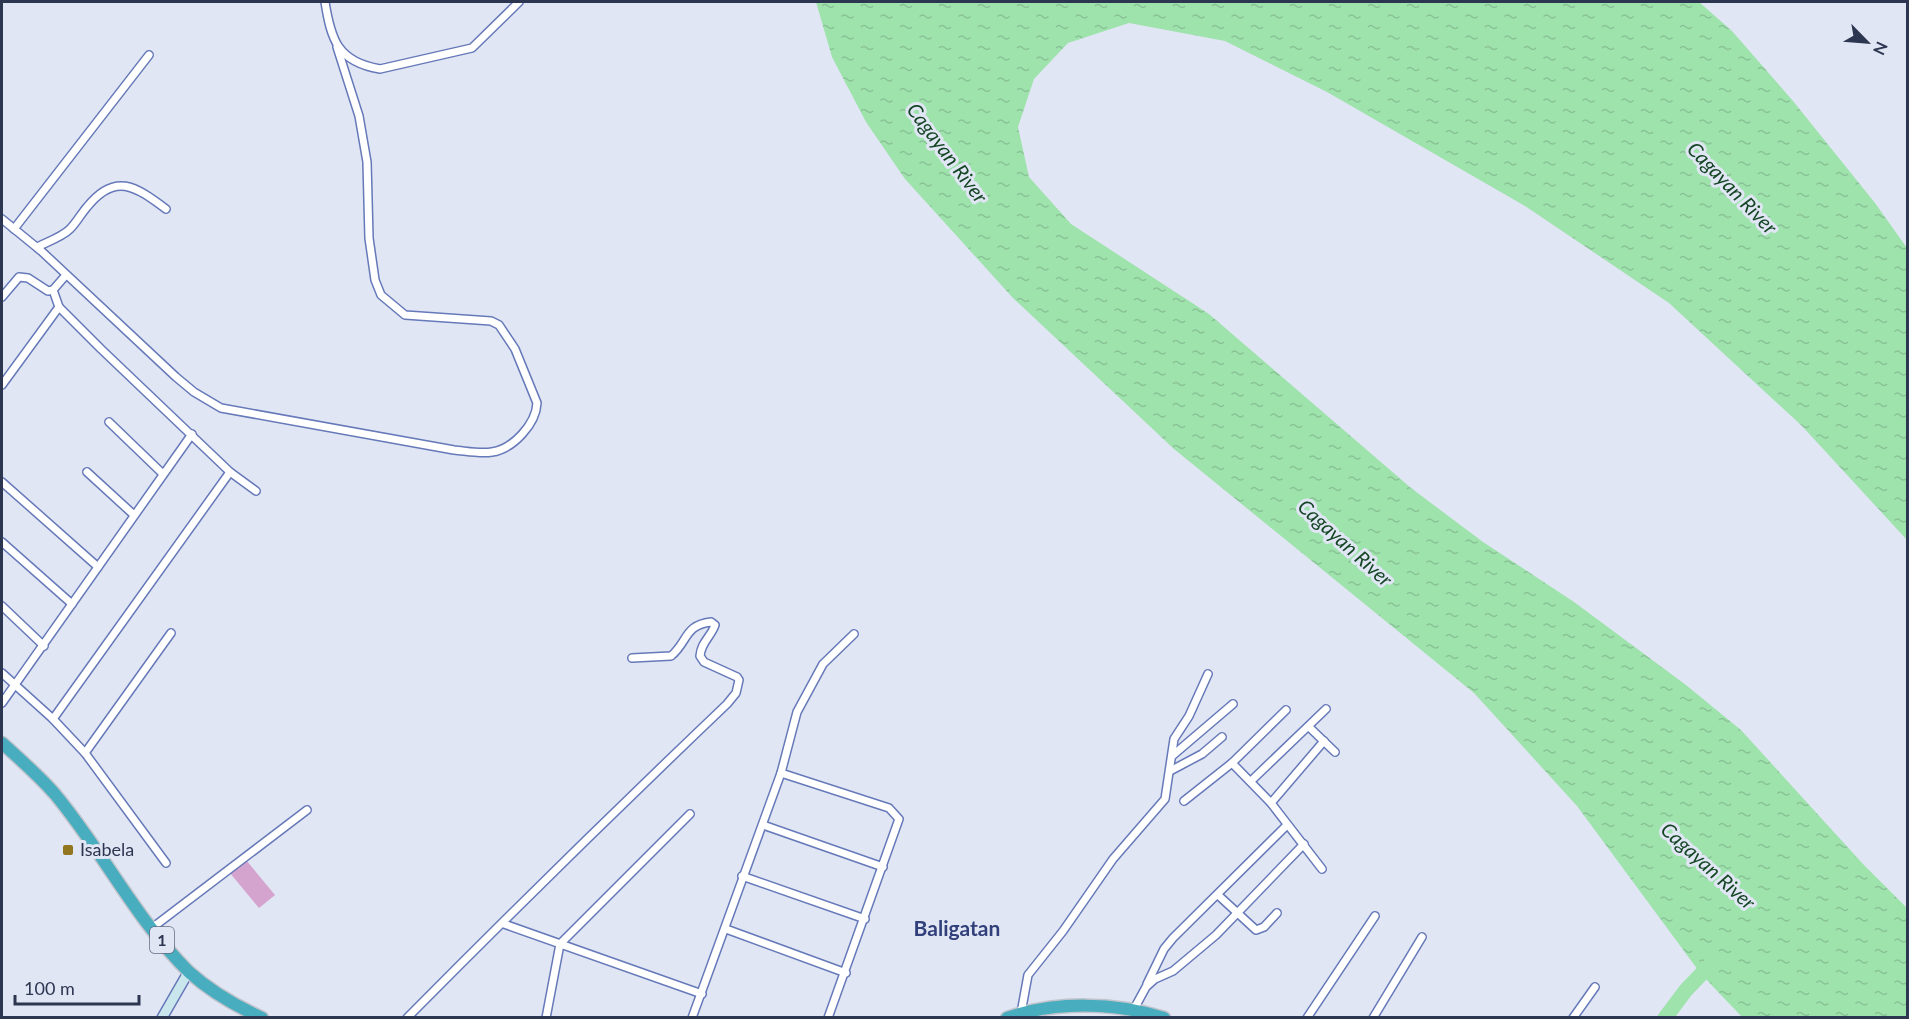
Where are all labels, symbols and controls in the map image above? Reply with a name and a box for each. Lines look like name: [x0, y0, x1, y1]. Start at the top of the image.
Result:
north arrow: [1837, 12, 1897, 72]
text: N: [1870, 39, 1892, 58]
water label: Cagayan River: [902, 98, 994, 208]
water label: Cagayan River: [1683, 136, 1783, 239]
water label: Cagayan River: [1294, 494, 1399, 592]
water label: Cagayan River: [1657, 817, 1762, 915]
place label: Isabela: [80, 838, 134, 860]
marker: Isabela: [61, 843, 75, 857]
district label: Baligatan: [914, 915, 1000, 940]
road number: 1: [150, 927, 174, 953]
scale bar: [15, 968, 140, 1006]
text: 100 m: [24, 977, 75, 999]

